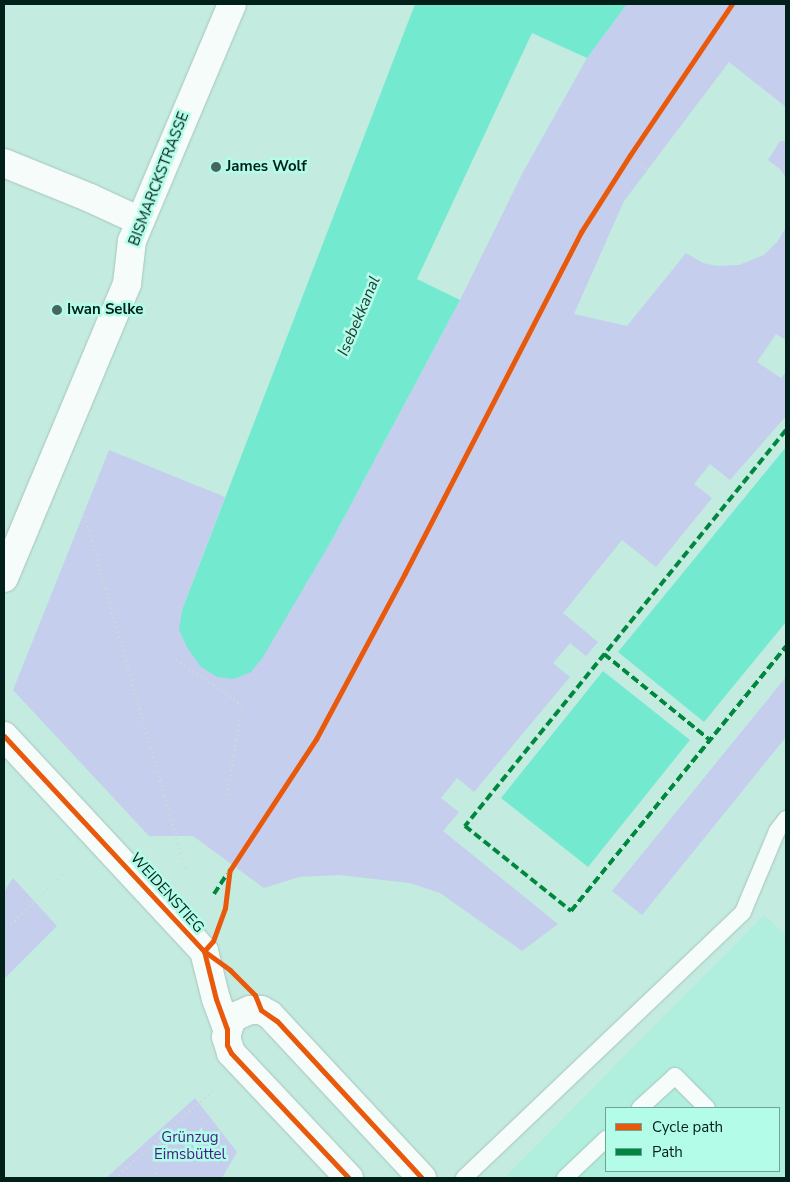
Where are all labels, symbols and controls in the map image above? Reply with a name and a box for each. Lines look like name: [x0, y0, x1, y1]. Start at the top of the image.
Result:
street label: BISMARCKSTRASSE: [125, 110, 193, 248]
place label: James Wolf: [226, 158, 307, 176]
marker: James Wolf: [210, 161, 222, 173]
water label: Isebekkanal: [334, 273, 384, 359]
place label: Iwan Selke: [67, 301, 143, 319]
marker: Iwan Selke: [51, 304, 63, 316]
street label: WEIDENSTIEG: [126, 849, 208, 937]
legend: [605, 1107, 780, 1172]
text: Cycle path: [652, 1117, 723, 1137]
park label: Grünzug Eimsbüttel: [154, 1128, 226, 1163]
text: Path: [652, 1142, 683, 1162]

